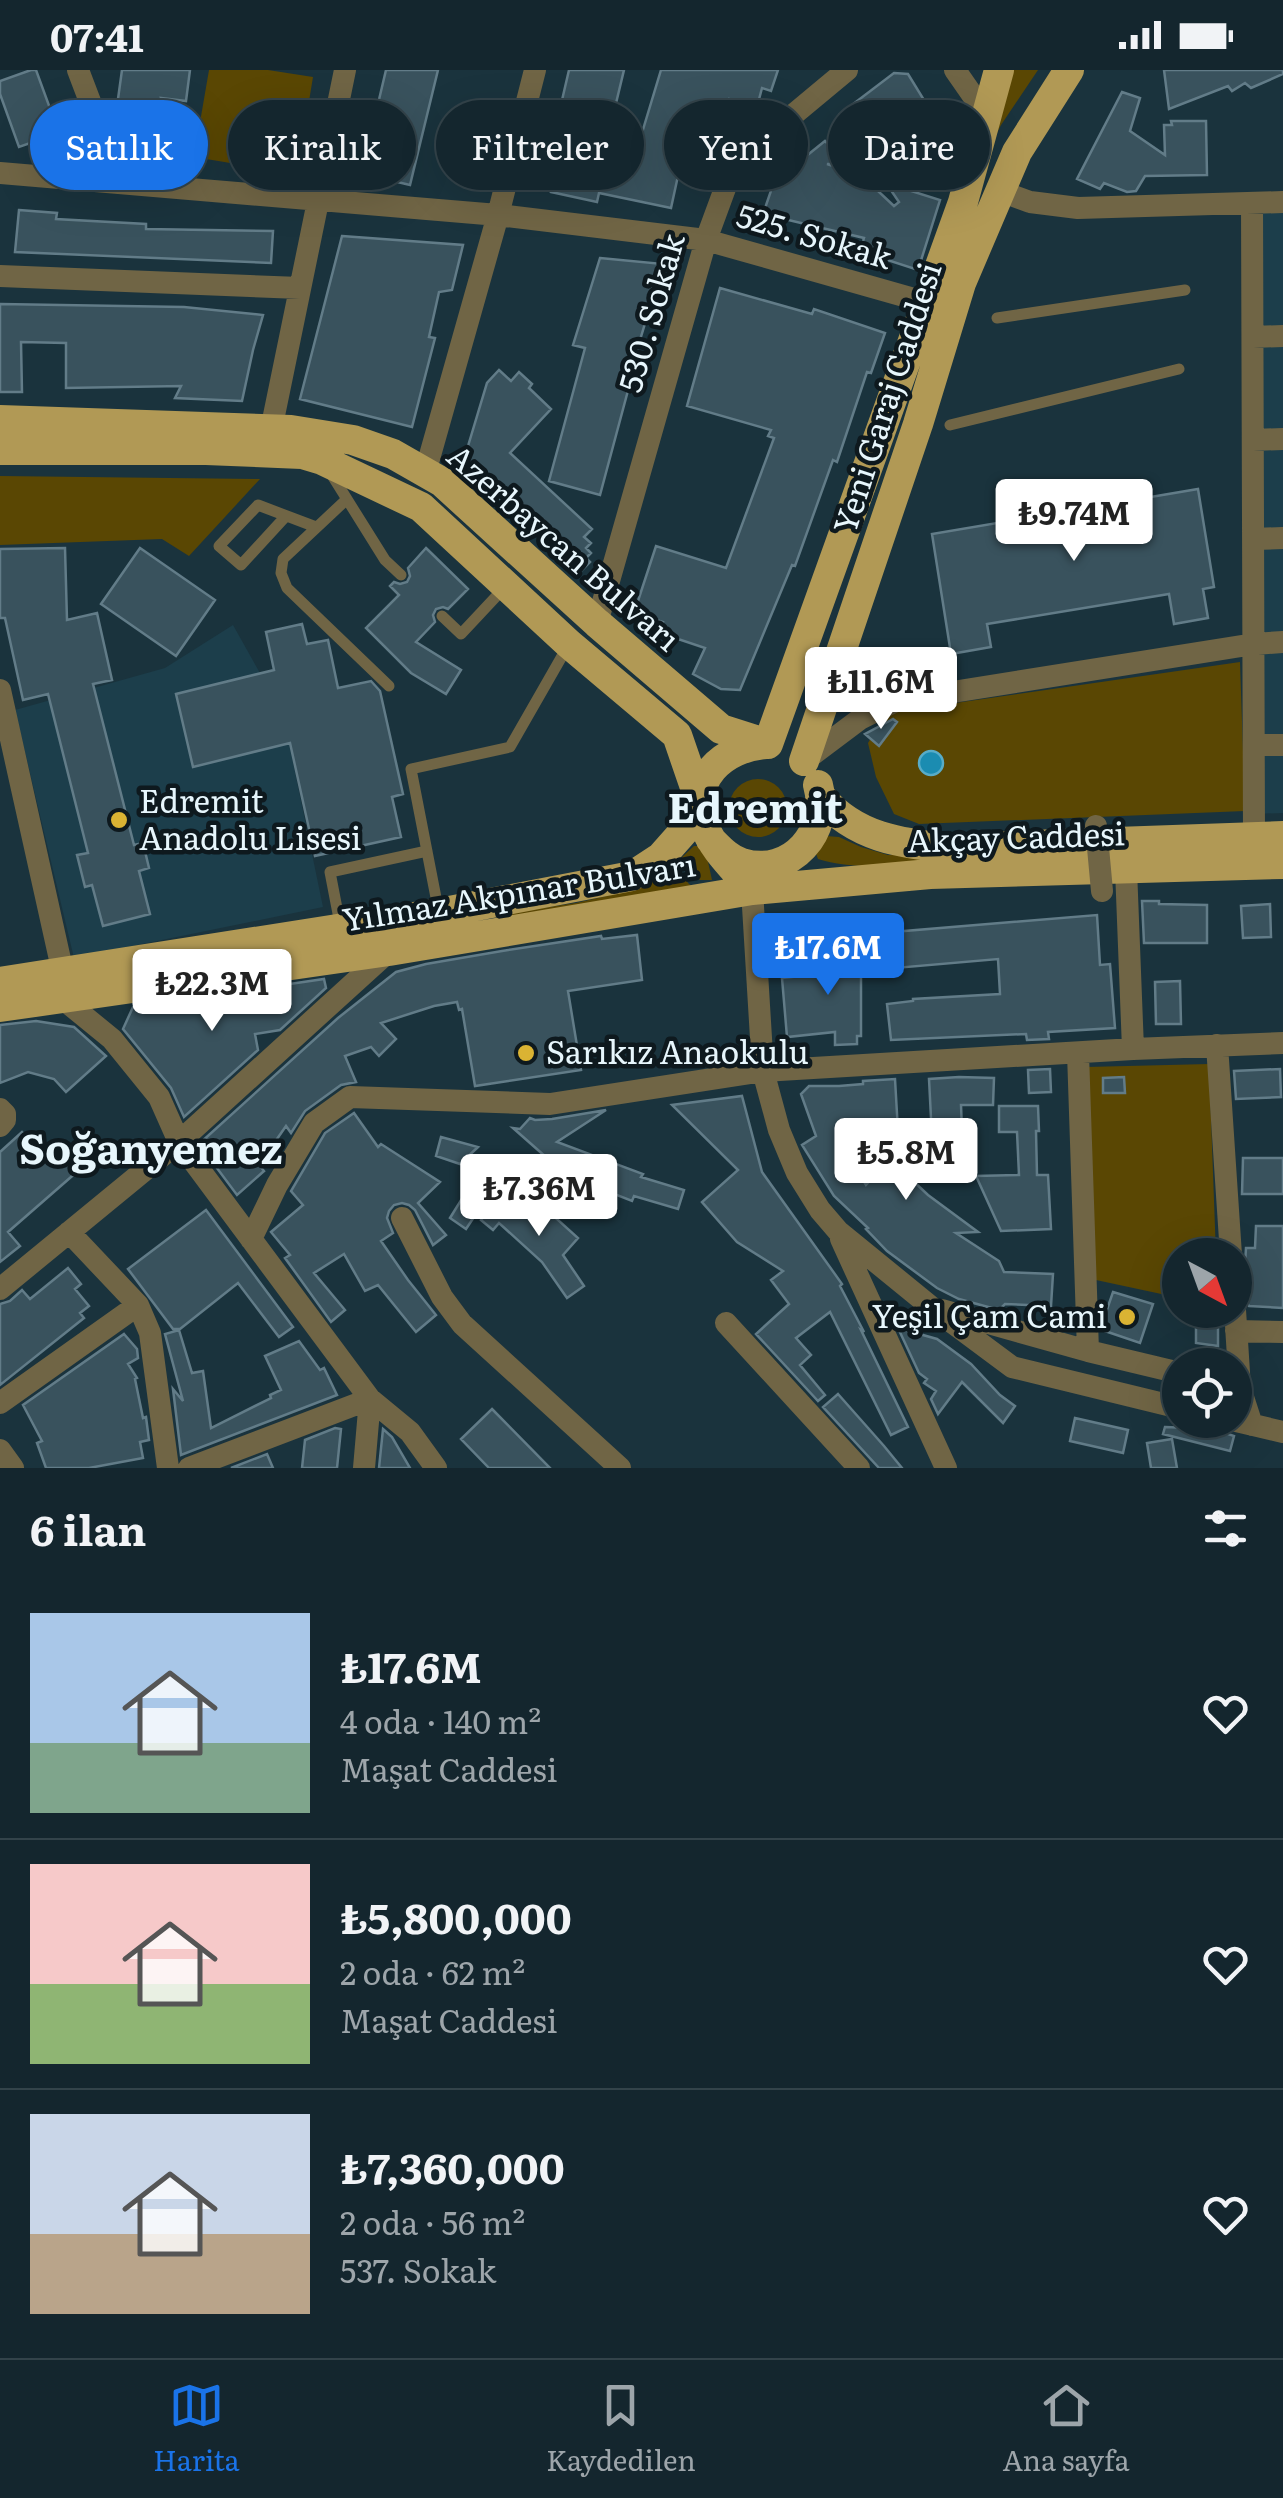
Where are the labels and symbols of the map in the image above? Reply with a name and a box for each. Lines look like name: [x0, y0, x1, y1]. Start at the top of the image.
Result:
street label: 525. Sokak: [732, 189, 898, 279]
street label: 530. Sokak: [604, 227, 695, 397]
street label: Yeni Garaj Caddesi: [819, 255, 952, 539]
street label: Azerbaycan Bulvarı: [438, 431, 692, 661]
pin: ₺9.74M: [993, 479, 1155, 564]
pin: ₺11.6M: [800, 647, 962, 732]
district label: Edremit: [667, 774, 843, 836]
place label: Edremit Anadolu Lisesi: [139, 775, 361, 860]
street label: Akçay Caddesi: [906, 807, 1126, 863]
marker: Edremit Anadolu Lisesi: [108, 809, 130, 831]
street label: Yılmaz Akpınar Bulvarı: [338, 838, 699, 942]
pin: ₺17.6M: [747, 913, 909, 998]
pin: ₺22.3M: [131, 949, 293, 1034]
place label: Sarıkız Anaokulu: [546, 1026, 809, 1074]
marker: Sarıkız Anaokulu: [515, 1042, 537, 1064]
district label: Soğanyemez: [19, 1115, 283, 1177]
pin: ₺5.8M: [836, 1118, 976, 1203]
pin: ₺7.36M: [458, 1154, 620, 1239]
north arrow: [1162, 1238, 1252, 1328]
place label: Yeşil Çam Cami: [872, 1290, 1107, 1338]
marker: Yeşil Çam Cami: [1116, 1306, 1138, 1328]

